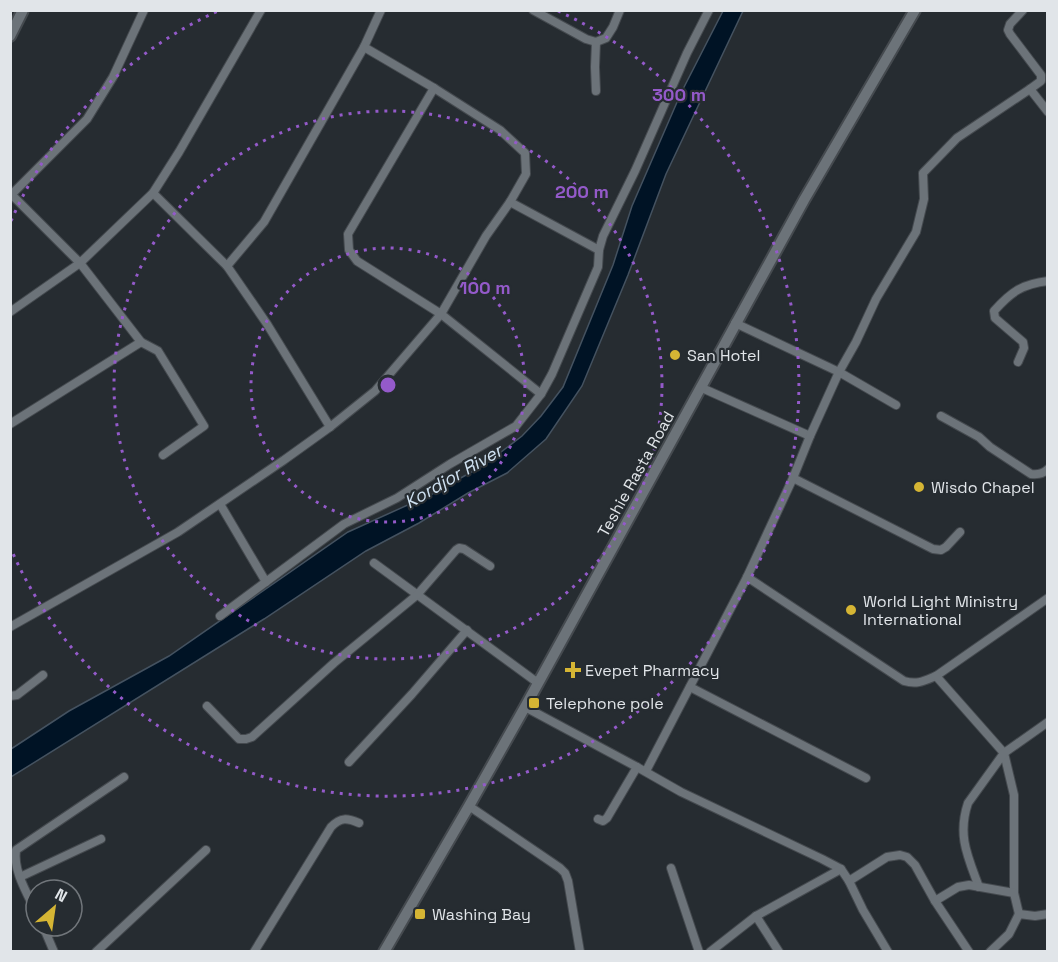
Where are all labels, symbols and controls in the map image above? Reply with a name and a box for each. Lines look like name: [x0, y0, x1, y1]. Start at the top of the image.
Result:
text: 300 m: [652, 83, 706, 106]
text: 200 m: [555, 180, 609, 203]
text: 100 m: [459, 276, 511, 299]
place label: San Hotel: [687, 345, 760, 366]
marker: San Hotel: [668, 348, 682, 362]
centre of rings: [378, 375, 398, 395]
street label: Teshie Rasta Road: [593, 408, 679, 540]
water label: Kordjor River: [400, 438, 508, 513]
place label: Wisdo Chapel: [931, 477, 1035, 498]
marker: Wisdo Chapel: [912, 480, 926, 494]
place label: World Light Ministry International: [863, 591, 1018, 630]
marker: World Light Ministry International: [844, 603, 858, 617]
place label: Evepet Pharmacy: [585, 660, 719, 681]
marker: Evepet Pharmacy: [566, 663, 580, 677]
place label: Telephone pole: [546, 693, 664, 714]
marker: Telephone pole: [527, 696, 541, 710]
north arrow: [24, 878, 84, 938]
text: N: [51, 884, 71, 907]
place label: Washing Bay: [432, 904, 531, 925]
marker: Washing Bay: [413, 907, 427, 921]

